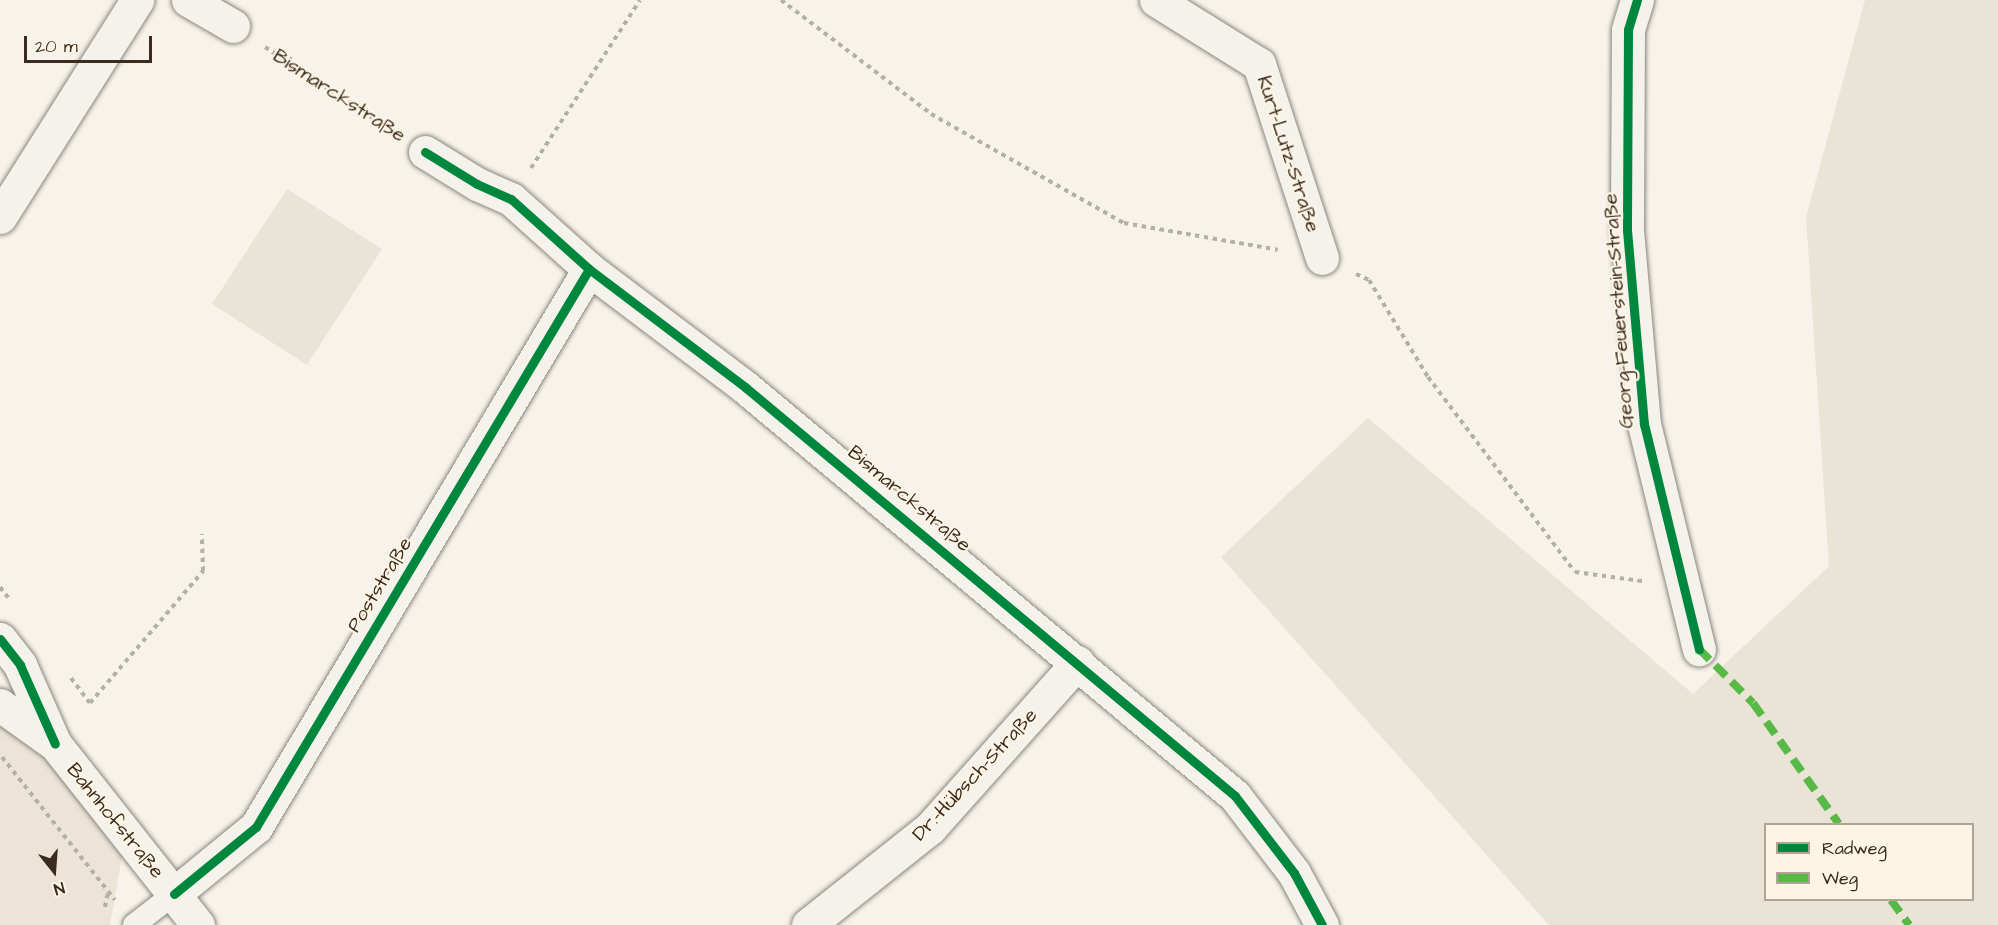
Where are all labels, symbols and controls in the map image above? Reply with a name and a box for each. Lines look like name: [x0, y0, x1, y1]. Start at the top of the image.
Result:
scale bar: [27, 24, 154, 62]
text: 20 m: [35, 34, 78, 59]
street label: Bismarckstraße: [268, 44, 410, 148]
street label: Kurt-Lutz-Straße: [1251, 73, 1325, 235]
street label: Georg-Feuerstein-Straße: [1599, 193, 1639, 429]
street label: Bismarckstraße: [843, 441, 975, 557]
street label: Poststraße: [342, 533, 418, 637]
street label: Dr.-Hübsch-Straße: [907, 704, 1043, 846]
street label: Bahnhofstraße: [61, 758, 169, 884]
legend: [1764, 823, 1974, 901]
text: Radweg: [1822, 836, 1887, 861]
north arrow: [24, 841, 84, 901]
text: Weg: [1822, 866, 1858, 891]
text: N: [51, 876, 67, 900]

